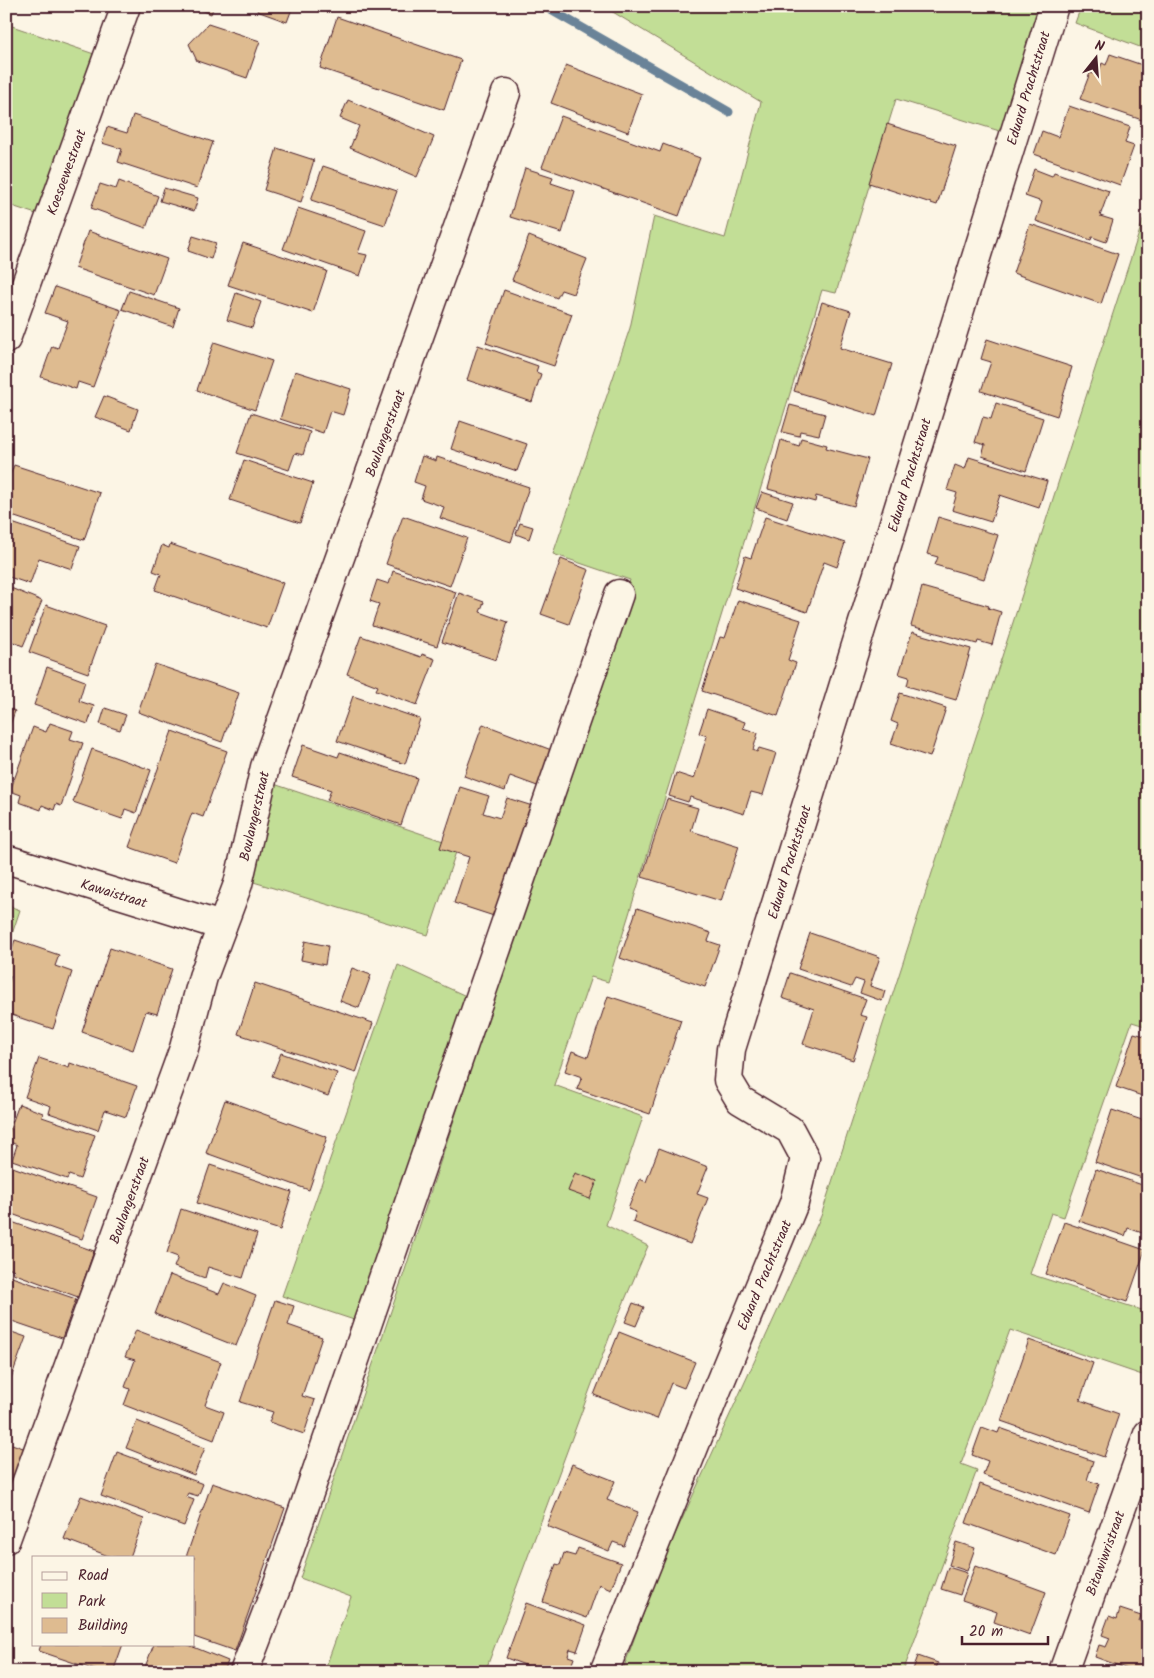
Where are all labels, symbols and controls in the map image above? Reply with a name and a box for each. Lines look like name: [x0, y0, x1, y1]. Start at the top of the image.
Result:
street label: Eduard Prachtstraat: [1001, 28, 1057, 148]
north arrow: [1072, 32, 1122, 82]
text: N: [1092, 35, 1107, 58]
street label: Koesoewestraat: [41, 126, 93, 218]
street label: Boulangerstraat: [360, 386, 412, 480]
street label: Eduard Prachtstraat: [882, 415, 938, 535]
street label: Boulangerstraat: [234, 769, 276, 863]
street label: Eduard Prachtstraat: [762, 802, 818, 922]
street label: Kawaistraat: [78, 873, 150, 915]
street label: Boulangerstraat: [104, 1153, 156, 1247]
street label: Eduard Prachtstraat: [732, 1216, 798, 1334]
street label: Bitawiwristraat: [1080, 1507, 1132, 1599]
legend: [32, 1556, 195, 1646]
text: Road: [78, 1564, 109, 1588]
text: Park: [78, 1590, 106, 1614]
scale bar: [962, 1613, 1048, 1645]
text: Building: [78, 1614, 128, 1638]
text: 20 m: [969, 1620, 1003, 1644]

